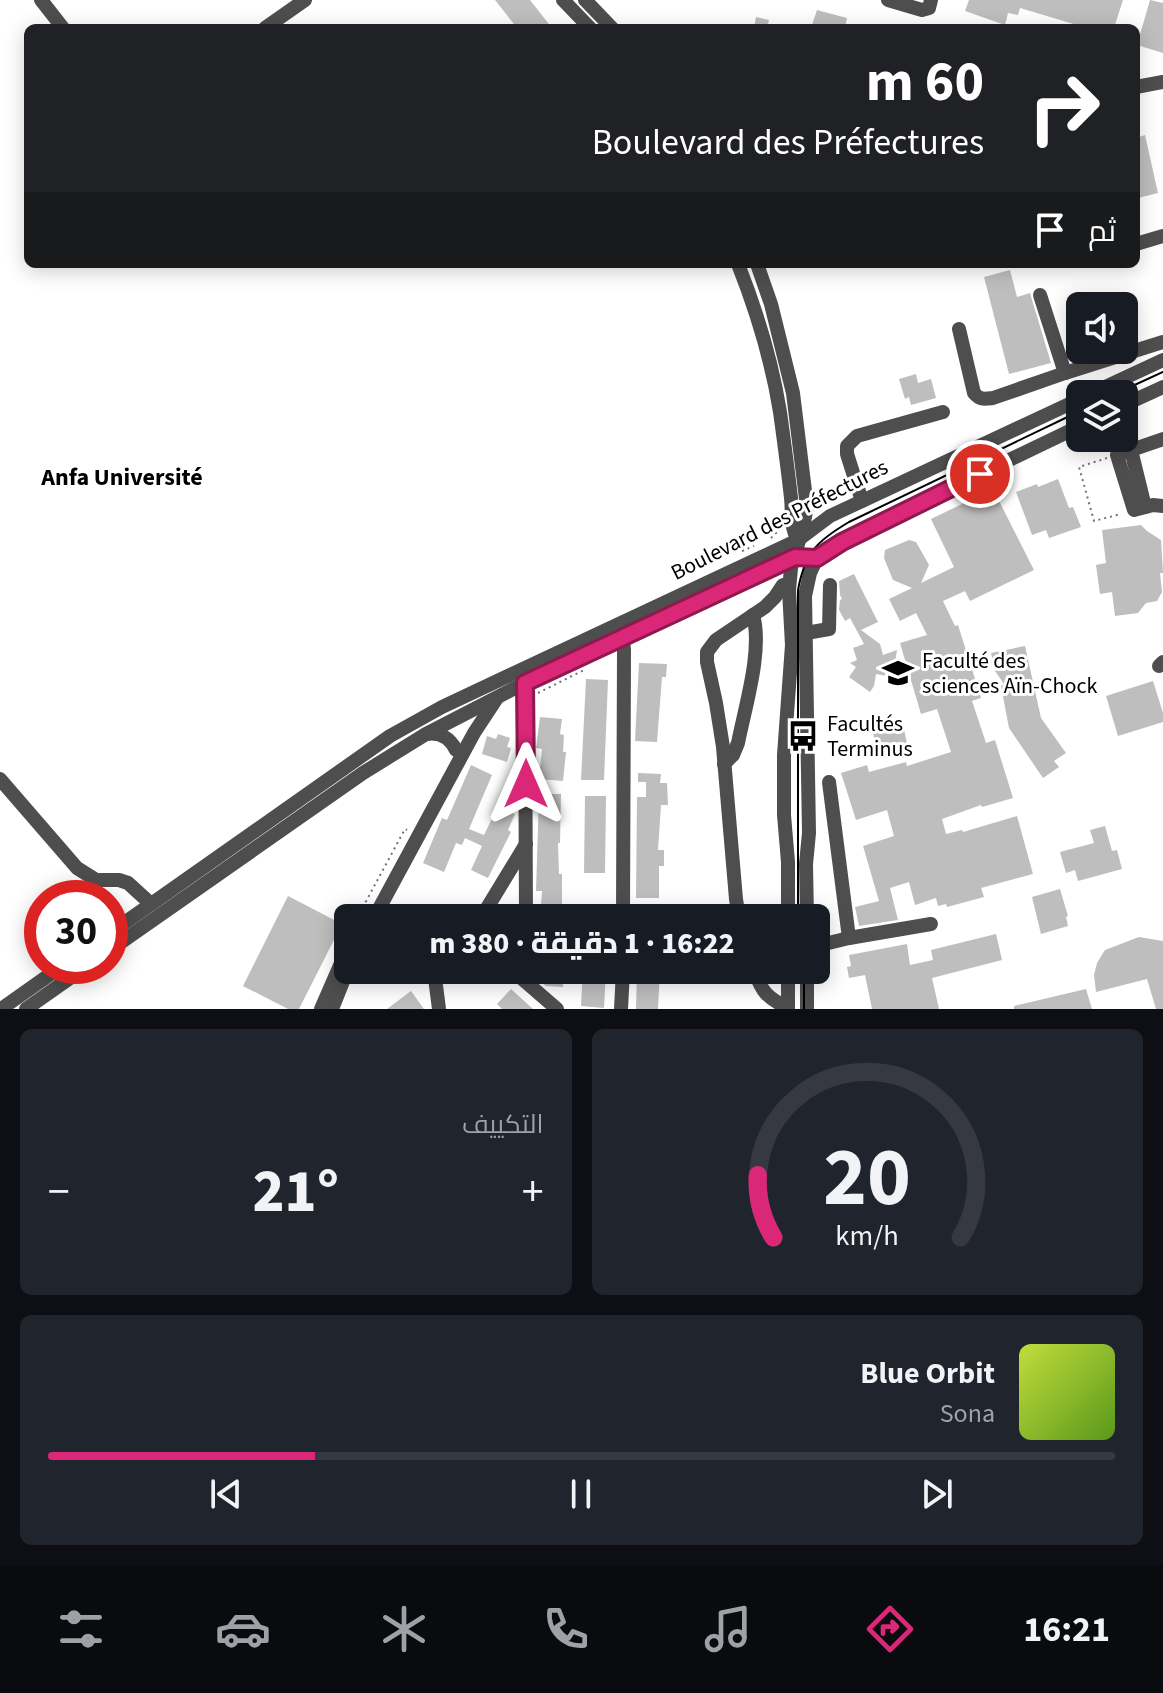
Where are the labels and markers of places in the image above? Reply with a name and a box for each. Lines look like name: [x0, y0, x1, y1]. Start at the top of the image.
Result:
pin: [946, 440, 1014, 508]
place label: Faculté des sciences Aïn-Chock: [922, 645, 1097, 702]
school or university icon: Faculté des sciences Aïn-Chock: [881, 656, 915, 690]
place label: Facultés Terminus: [827, 708, 913, 765]
bus stop icon: Facultés Terminus: [786, 719, 820, 753]

